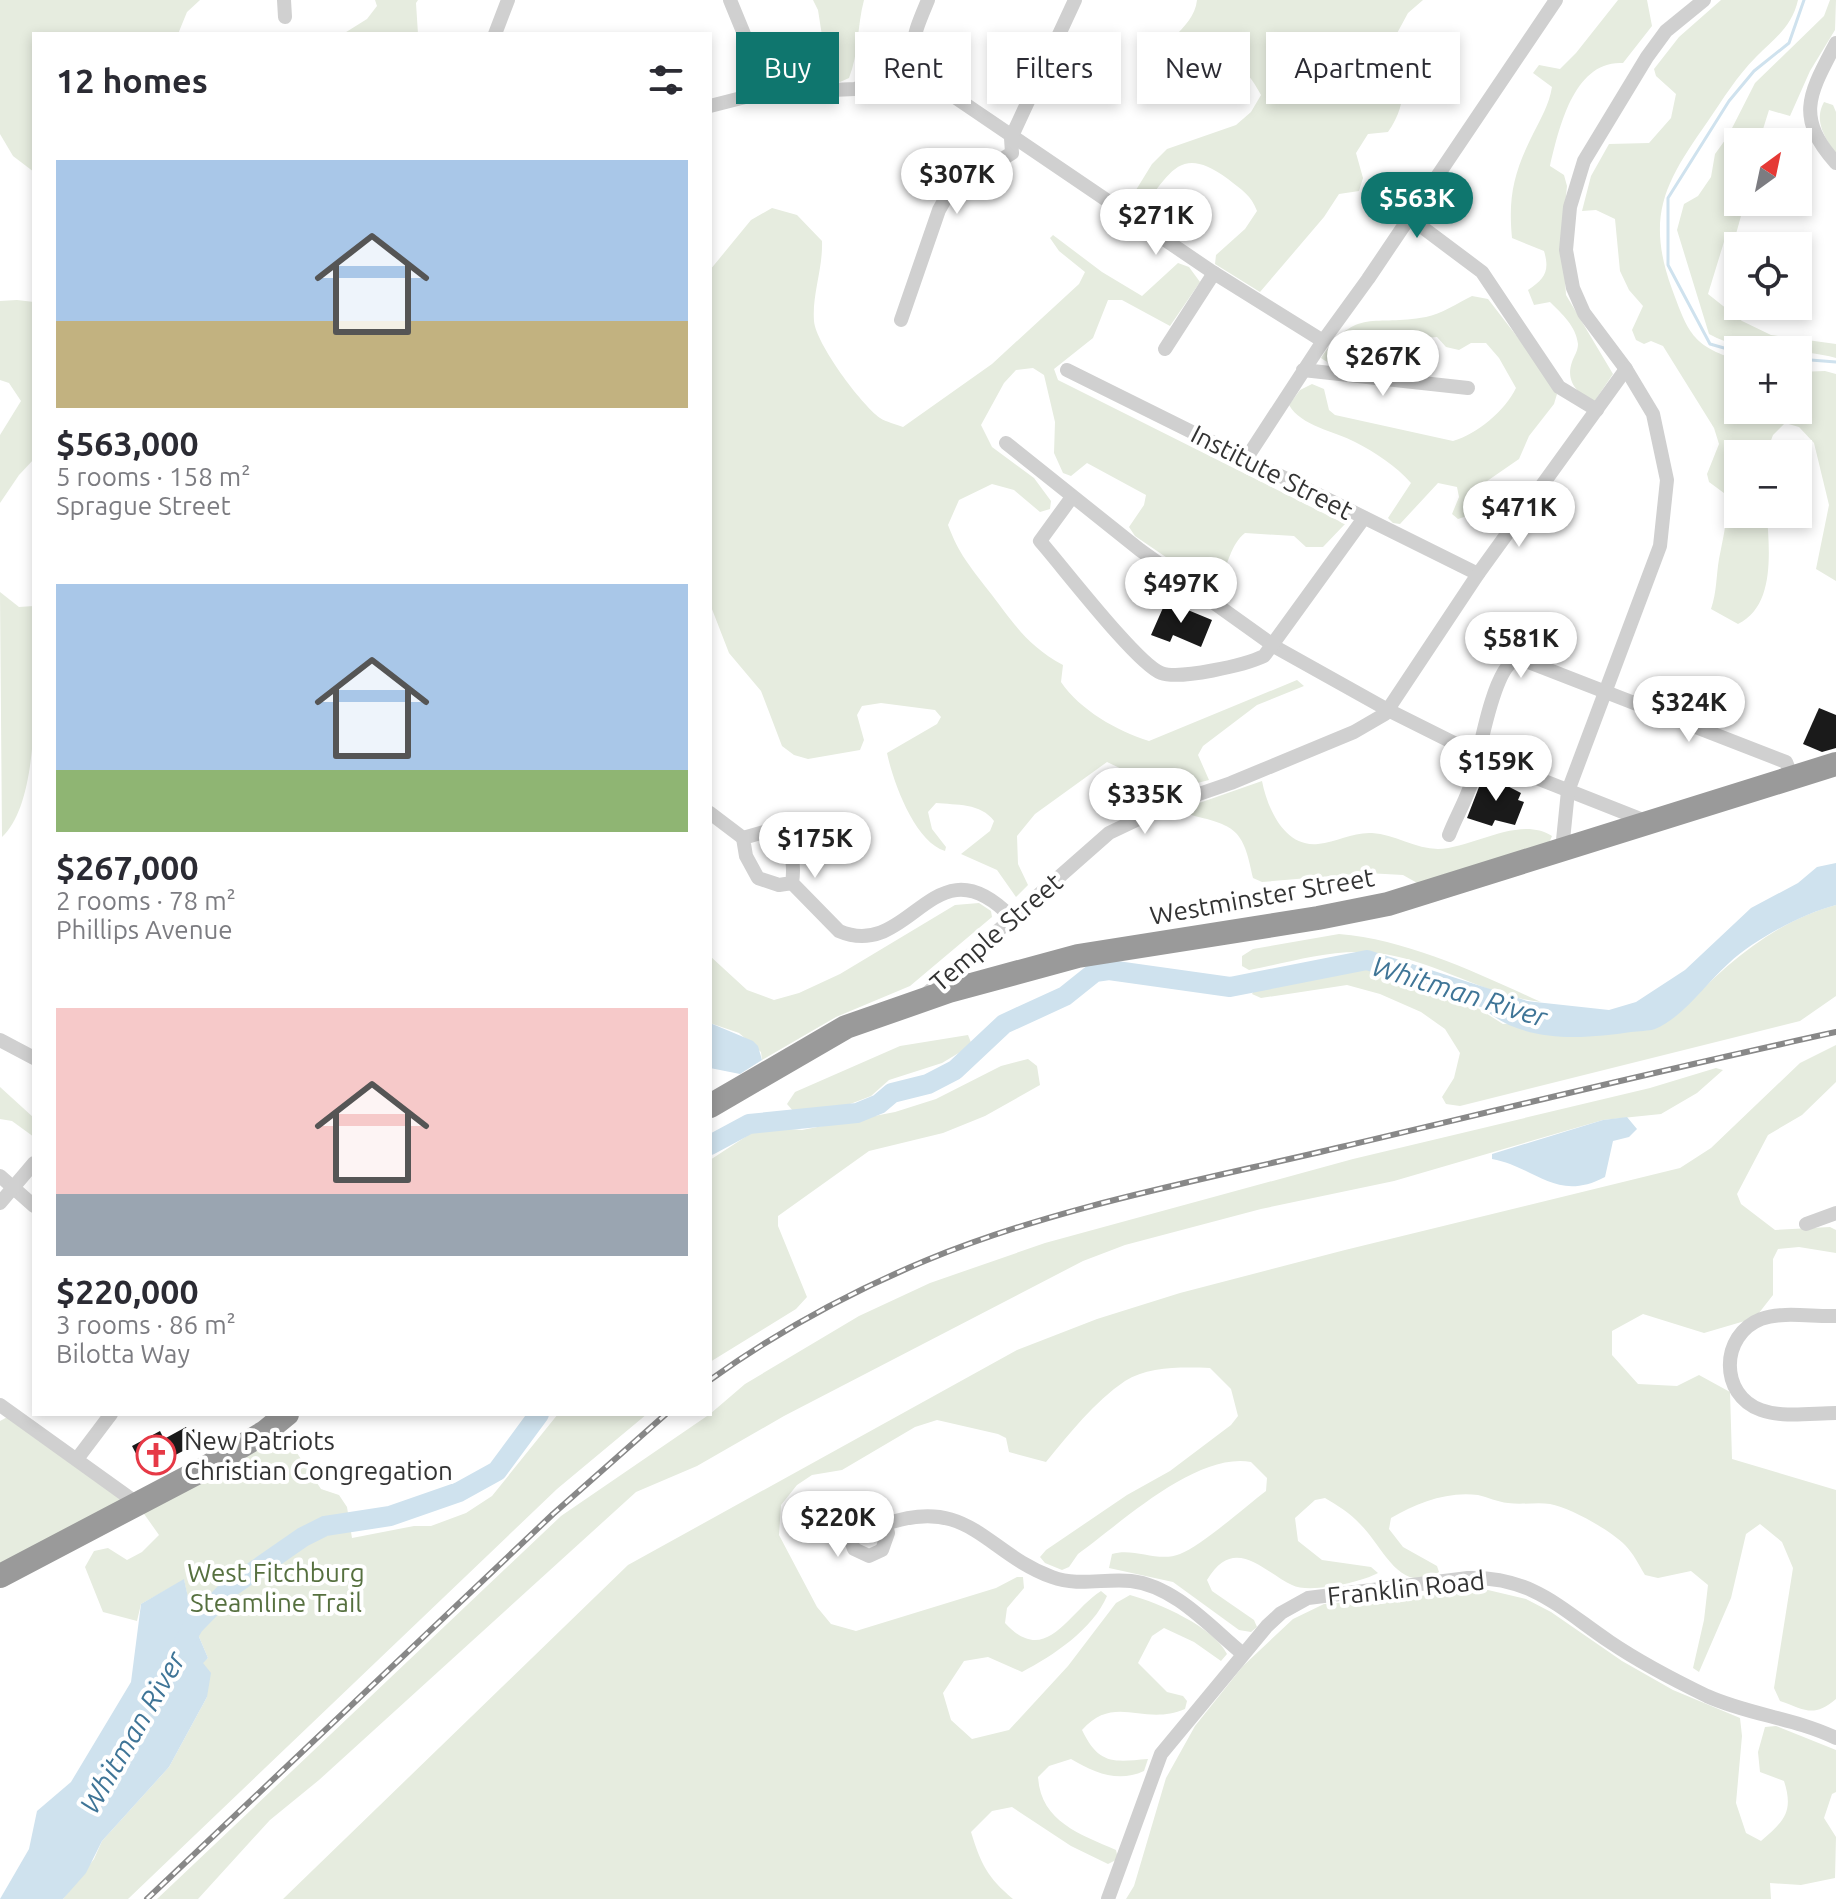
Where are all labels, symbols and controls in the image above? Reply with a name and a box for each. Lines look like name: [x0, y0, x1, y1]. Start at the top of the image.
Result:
chip: Buy: [736, 32, 839, 104]
chip: Rent: [855, 32, 971, 104]
chip: Filters: [987, 32, 1121, 104]
chip: New: [1137, 32, 1250, 104]
chip: Apartment: [1266, 32, 1460, 104]
icon: filters: [644, 58, 688, 102]
text: 12 homes: [56, 61, 208, 99]
north arrow: [1724, 128, 1812, 216]
map controls: [1724, 128, 1812, 528]
pin: $307K: [901, 148, 1013, 216]
text: $307K: [919, 159, 995, 188]
pin: $563K: [1361, 172, 1473, 240]
text: $563K: [1379, 183, 1455, 212]
pin: $271K: [1100, 189, 1212, 257]
text: $271K: [1118, 200, 1194, 229]
icon: home: [300, 212, 444, 356]
button: locate: [1724, 232, 1812, 320]
pin: $267K: [1327, 330, 1439, 398]
button: +: [1724, 336, 1812, 424]
text: $267K: [1345, 341, 1421, 370]
street label: Institute Street: [1186, 419, 1358, 525]
text: $563,000: [56, 424, 199, 462]
button: −: [1724, 440, 1812, 528]
text: 5 rooms · 158 m²: [56, 462, 251, 491]
pin: $471K: [1463, 481, 1575, 549]
text: Sprague Street: [56, 491, 231, 520]
text: $471K: [1481, 492, 1557, 521]
pin: $497K: [1125, 557, 1237, 625]
text: $497K: [1143, 568, 1219, 597]
pin: $581K: [1465, 612, 1577, 680]
text: $581K: [1483, 623, 1559, 652]
icon: home: [300, 636, 444, 780]
pin: $324K: [1633, 676, 1745, 744]
text: $324K: [1651, 687, 1727, 716]
pin: $159K: [1440, 735, 1552, 803]
text: $159K: [1458, 746, 1534, 775]
pin: $335K: [1089, 768, 1201, 836]
text: $335K: [1107, 779, 1183, 808]
pin: $175K: [759, 812, 871, 880]
text: $175K: [777, 823, 853, 852]
text: $267,000: [56, 848, 199, 886]
street label: Westminster Street: [1148, 862, 1376, 930]
street label: Temple Street: [924, 867, 1068, 997]
text: 2 rooms · 78 m²: [56, 886, 236, 915]
text: Phillips Avenue: [56, 915, 233, 944]
water label: Whitman River: [1369, 950, 1552, 1033]
icon: home: [300, 1060, 444, 1204]
text: $220,000: [56, 1272, 199, 1310]
text: 3 rooms · 86 m²: [56, 1310, 236, 1339]
text: Bilotta Way: [56, 1339, 190, 1368]
place label: New Patriots Christian Congregation: [184, 1426, 453, 1485]
church icon: New Patriots Christian Congregation: [135, 1434, 177, 1476]
pin: $220K: [782, 1491, 894, 1559]
text: $220K: [800, 1502, 876, 1531]
park label: West Fitchburg Steamline Trail: [187, 1558, 365, 1617]
street label: Franklin Road: [1326, 1565, 1486, 1611]
water label: Whitman River: [73, 1645, 191, 1818]

